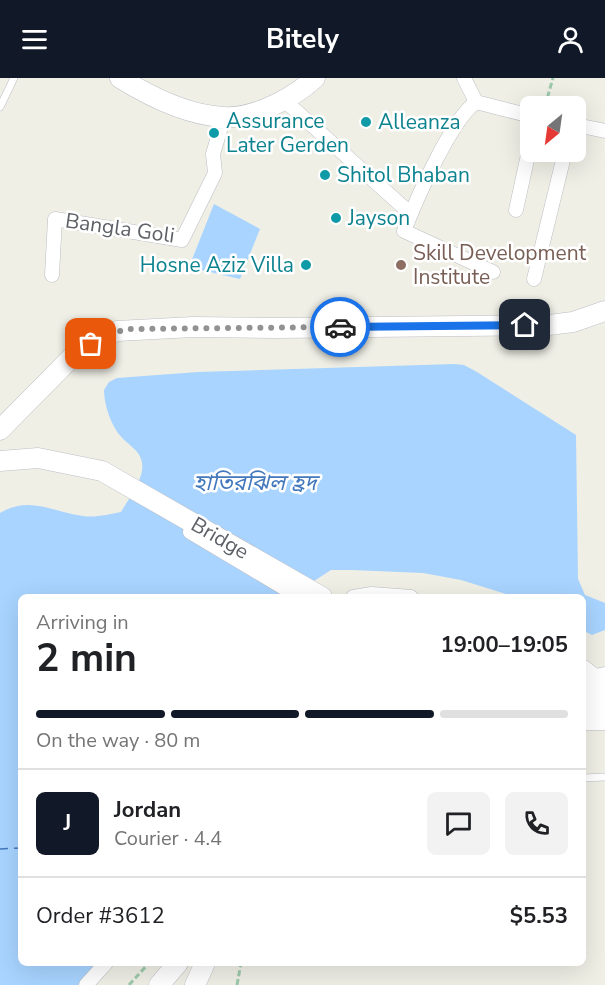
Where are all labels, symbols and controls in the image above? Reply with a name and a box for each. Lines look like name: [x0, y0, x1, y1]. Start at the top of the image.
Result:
text: Bitely: [266, 21, 339, 58]
icon: menu: [18, 23, 51, 56]
icon: person: [554, 23, 587, 56]
north arrow: [520, 96, 586, 162]
map controls: [520, 96, 586, 162]
place label: Assurance Later Gerden: [226, 107, 349, 159]
place label: Alleanza: [378, 108, 461, 136]
marker: Alleanza: [359, 115, 373, 129]
marker: Assurance Later Gerden: [207, 126, 221, 140]
place label: Shitol Bhaban: [337, 161, 470, 189]
marker: Shitol Bhaban: [318, 168, 332, 182]
place label: Jayson: [347, 204, 410, 232]
street label: Bangla Goli: [63, 206, 177, 250]
marker: Jayson: [329, 211, 343, 225]
place label: Skill Development Institute: [413, 239, 587, 291]
place label: Hosne Aziz Villa: [140, 251, 294, 279]
marker: Hosne Aziz Villa: [299, 258, 313, 272]
marker: Skill Development Institute: [394, 258, 408, 272]
courier: [310, 297, 370, 357]
pin: [499, 299, 550, 350]
icon: home: [508, 308, 541, 341]
icon: car: [324, 311, 357, 344]
pin: [65, 318, 116, 369]
icon: bag: [74, 327, 107, 360]
water label: হাতিরঝিল হ্রদ: [194, 468, 320, 498]
street label: Bridge: [186, 510, 254, 566]
text: Arriving in: [36, 609, 129, 636]
text: 19:00–19:05: [440, 630, 568, 660]
text: 2 min: [36, 632, 137, 685]
text: On the way · 80 m: [36, 727, 200, 754]
button: chat: [427, 792, 490, 855]
button: phone: [505, 792, 568, 855]
text: Jordan: [114, 795, 181, 825]
text: J: [64, 808, 71, 838]
text: Courier · 4.4: [114, 825, 222, 852]
text: Order #3612: [36, 901, 165, 931]
text: $5.53: [510, 901, 568, 931]

